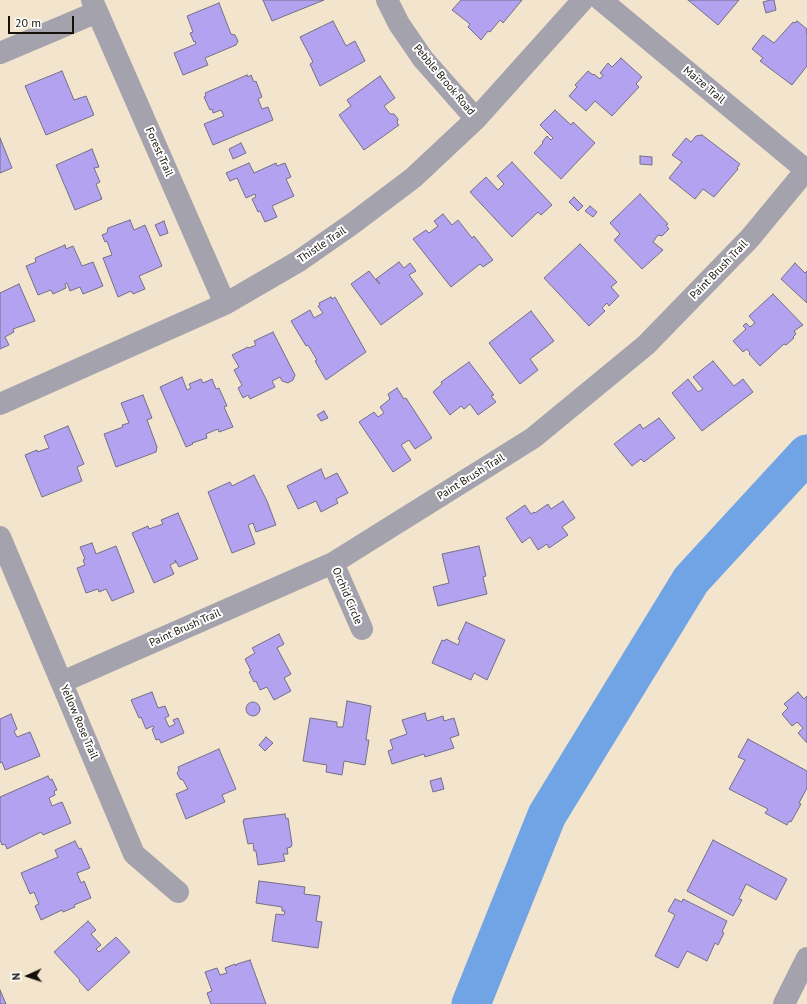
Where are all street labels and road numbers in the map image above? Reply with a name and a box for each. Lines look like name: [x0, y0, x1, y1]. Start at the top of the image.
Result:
street label: Pebble Brook Road: [411, 42, 477, 118]
street label: Maize Trail: [680, 64, 728, 106]
street label: Forest Trail: [142, 125, 176, 179]
street label: Thistle Trail: [295, 224, 349, 266]
street label: Paint Brush Trail: [688, 238, 750, 302]
street label: Paint Brush Trail: [435, 451, 507, 503]
street label: Orchid Circle: [329, 565, 365, 627]
street label: Paint Brush Trail: [147, 606, 223, 650]
street label: Yellow Rose Trail: [57, 683, 101, 761]

